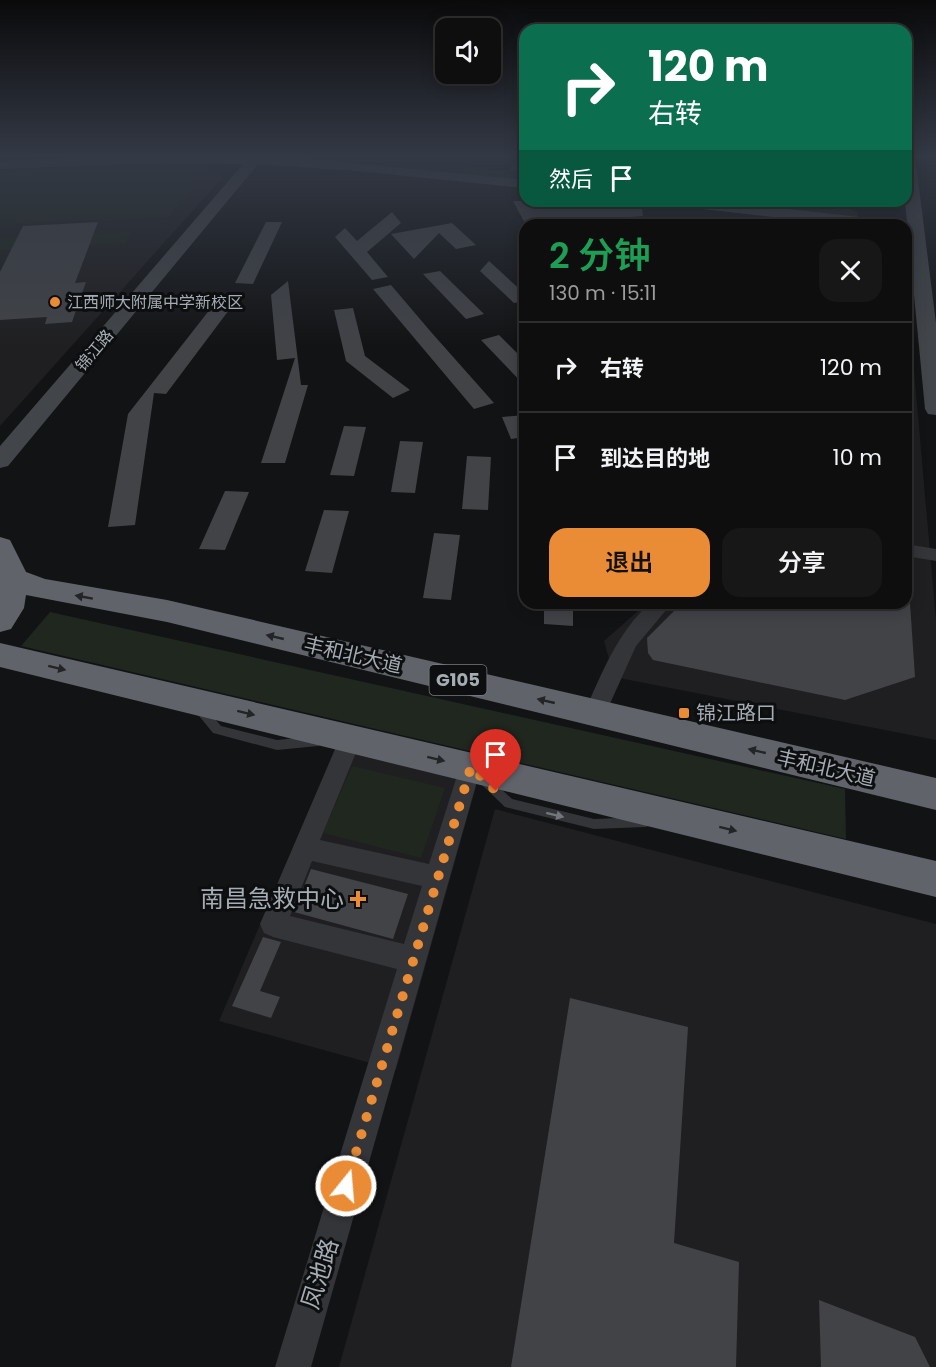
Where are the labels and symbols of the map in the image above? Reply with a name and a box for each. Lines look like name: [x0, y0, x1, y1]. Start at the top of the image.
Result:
place label: 江西师大附属中学新校区: [67, 291, 243, 314]
marker: 江西师大附属中学新校区: [48, 295, 62, 309]
street label: 锦江路: [70, 325, 119, 376]
one-way arrow: [74, 592, 93, 601]
street label: 丰和北大道: [301, 630, 405, 680]
one-way arrow: [266, 631, 284, 641]
one-way arrow: [48, 663, 66, 673]
road number: G105: [430, 665, 486, 695]
one-way arrow: [537, 696, 556, 706]
place label: 锦江路口: [696, 699, 776, 727]
marker: 锦江路口: [677, 706, 691, 720]
one-way arrow: [237, 709, 256, 719]
pin: [470, 729, 521, 791]
street label: 丰和北大道: [774, 743, 878, 793]
one-way arrow: [747, 746, 766, 756]
one-way arrow: [427, 755, 446, 764]
one-way arrow: [546, 810, 565, 820]
one-way arrow: [719, 825, 737, 835]
place label: 南昌急救中心: [200, 882, 344, 915]
marker: 南昌急救中心: [349, 890, 367, 908]
position arrow: [314, 1154, 378, 1218]
street label: 凤池路: [293, 1235, 346, 1313]

